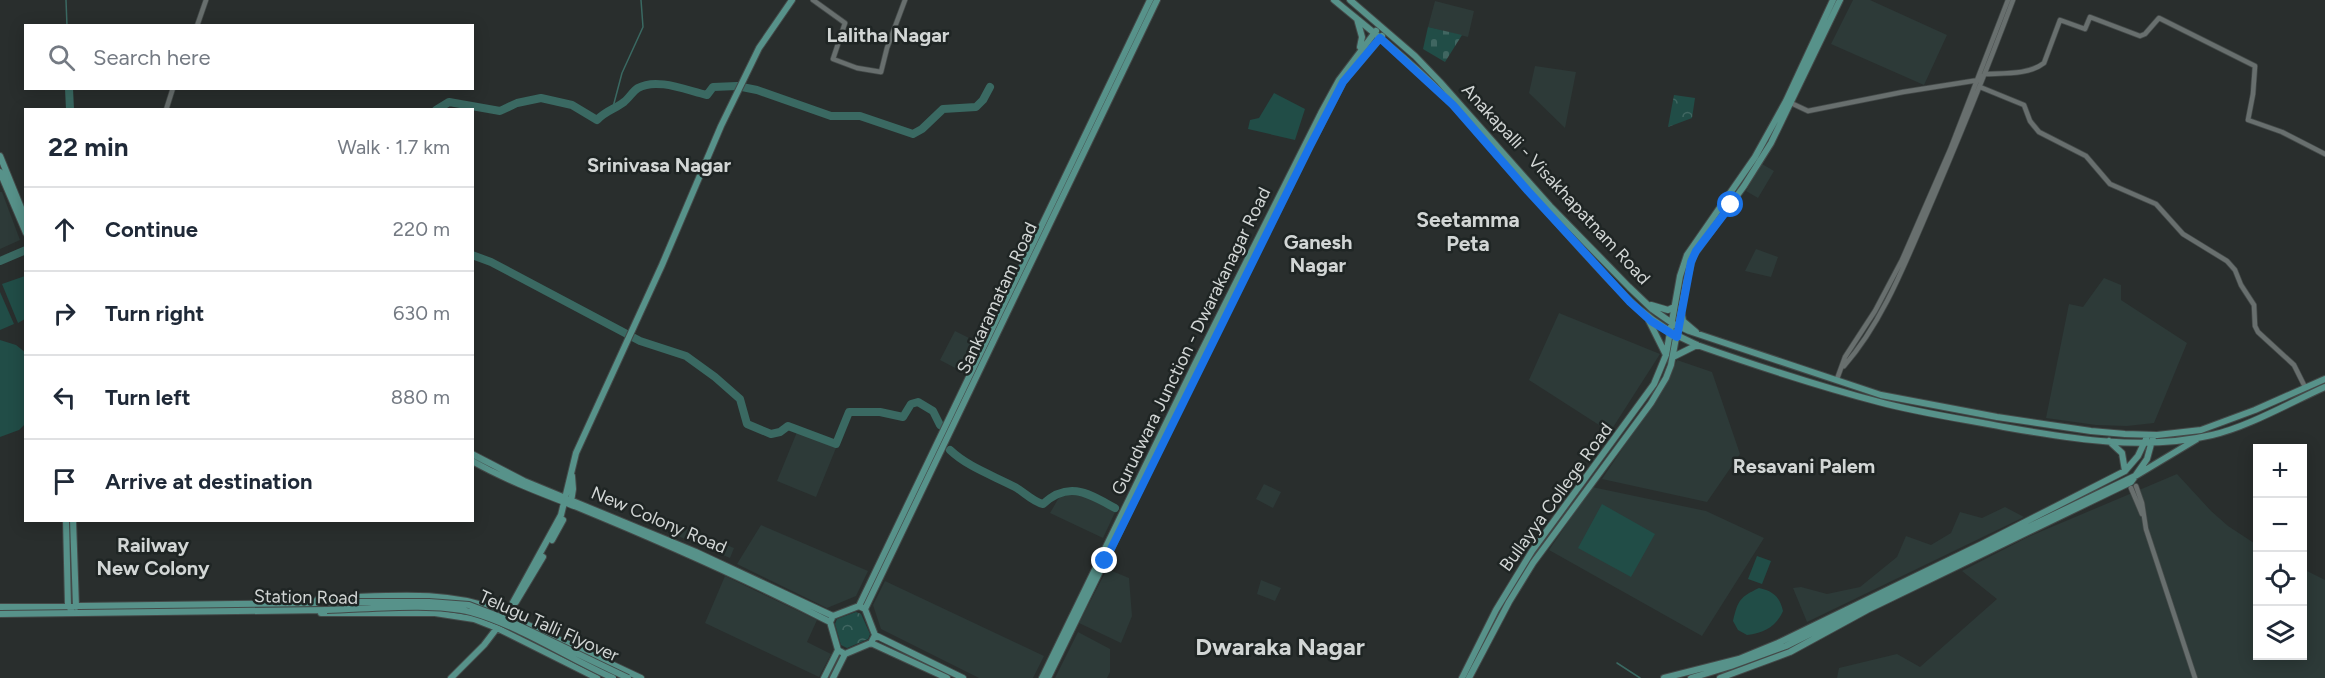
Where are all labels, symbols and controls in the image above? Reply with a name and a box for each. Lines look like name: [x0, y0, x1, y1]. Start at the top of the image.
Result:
district label: Lalitha Nagar: [827, 23, 950, 47]
search box: [24, 24, 474, 90]
icon: search: [45, 41, 78, 74]
text: Search here: [93, 44, 211, 71]
street label: Anakapalli - Visakhapatnam Road: [1457, 79, 1655, 289]
text: 22 min: [48, 131, 129, 163]
text: Walk · 1.7 km: [338, 135, 450, 159]
district label: Srinivasa Nagar: [587, 153, 731, 177]
street label: Gurudwara Junction - Dwarakanagar Road: [1107, 184, 1275, 498]
route start: [1717, 191, 1743, 217]
district label: Seetamma Peta: [1416, 207, 1520, 256]
icon: ahead: [48, 213, 81, 246]
text: Continue: [105, 216, 198, 243]
text: 220 m: [393, 217, 450, 241]
street label: Sankaramatam Road: [952, 219, 1042, 377]
district label: Ganesh Nagar: [1284, 230, 1352, 277]
icon: right: [48, 297, 81, 330]
text: Turn right: [105, 300, 204, 327]
text: 630 m: [393, 301, 450, 325]
icon: left: [48, 381, 81, 414]
text: Turn left: [105, 384, 191, 411]
text: 880 m: [391, 385, 450, 409]
street label: Bullayya College Road: [1495, 419, 1617, 575]
map controls: [2253, 444, 2307, 660]
button: +: [2253, 444, 2307, 498]
district label: Resavani Palem: [1733, 454, 1875, 478]
icon: arrive: [48, 465, 81, 498]
text: Arrive at destination: [105, 468, 313, 495]
street label: New Colony Road: [588, 482, 730, 558]
button: −: [2253, 498, 2307, 552]
district label: Railway New Colony: [97, 533, 210, 580]
route end: [1091, 547, 1117, 573]
button: locate: [2253, 552, 2307, 606]
street label: Station Road: [254, 585, 358, 609]
street label: Telugu Talli Flyover: [476, 585, 622, 667]
button: layers: [2253, 606, 2307, 660]
district label: Dwaraka Nagar: [1195, 632, 1365, 661]

